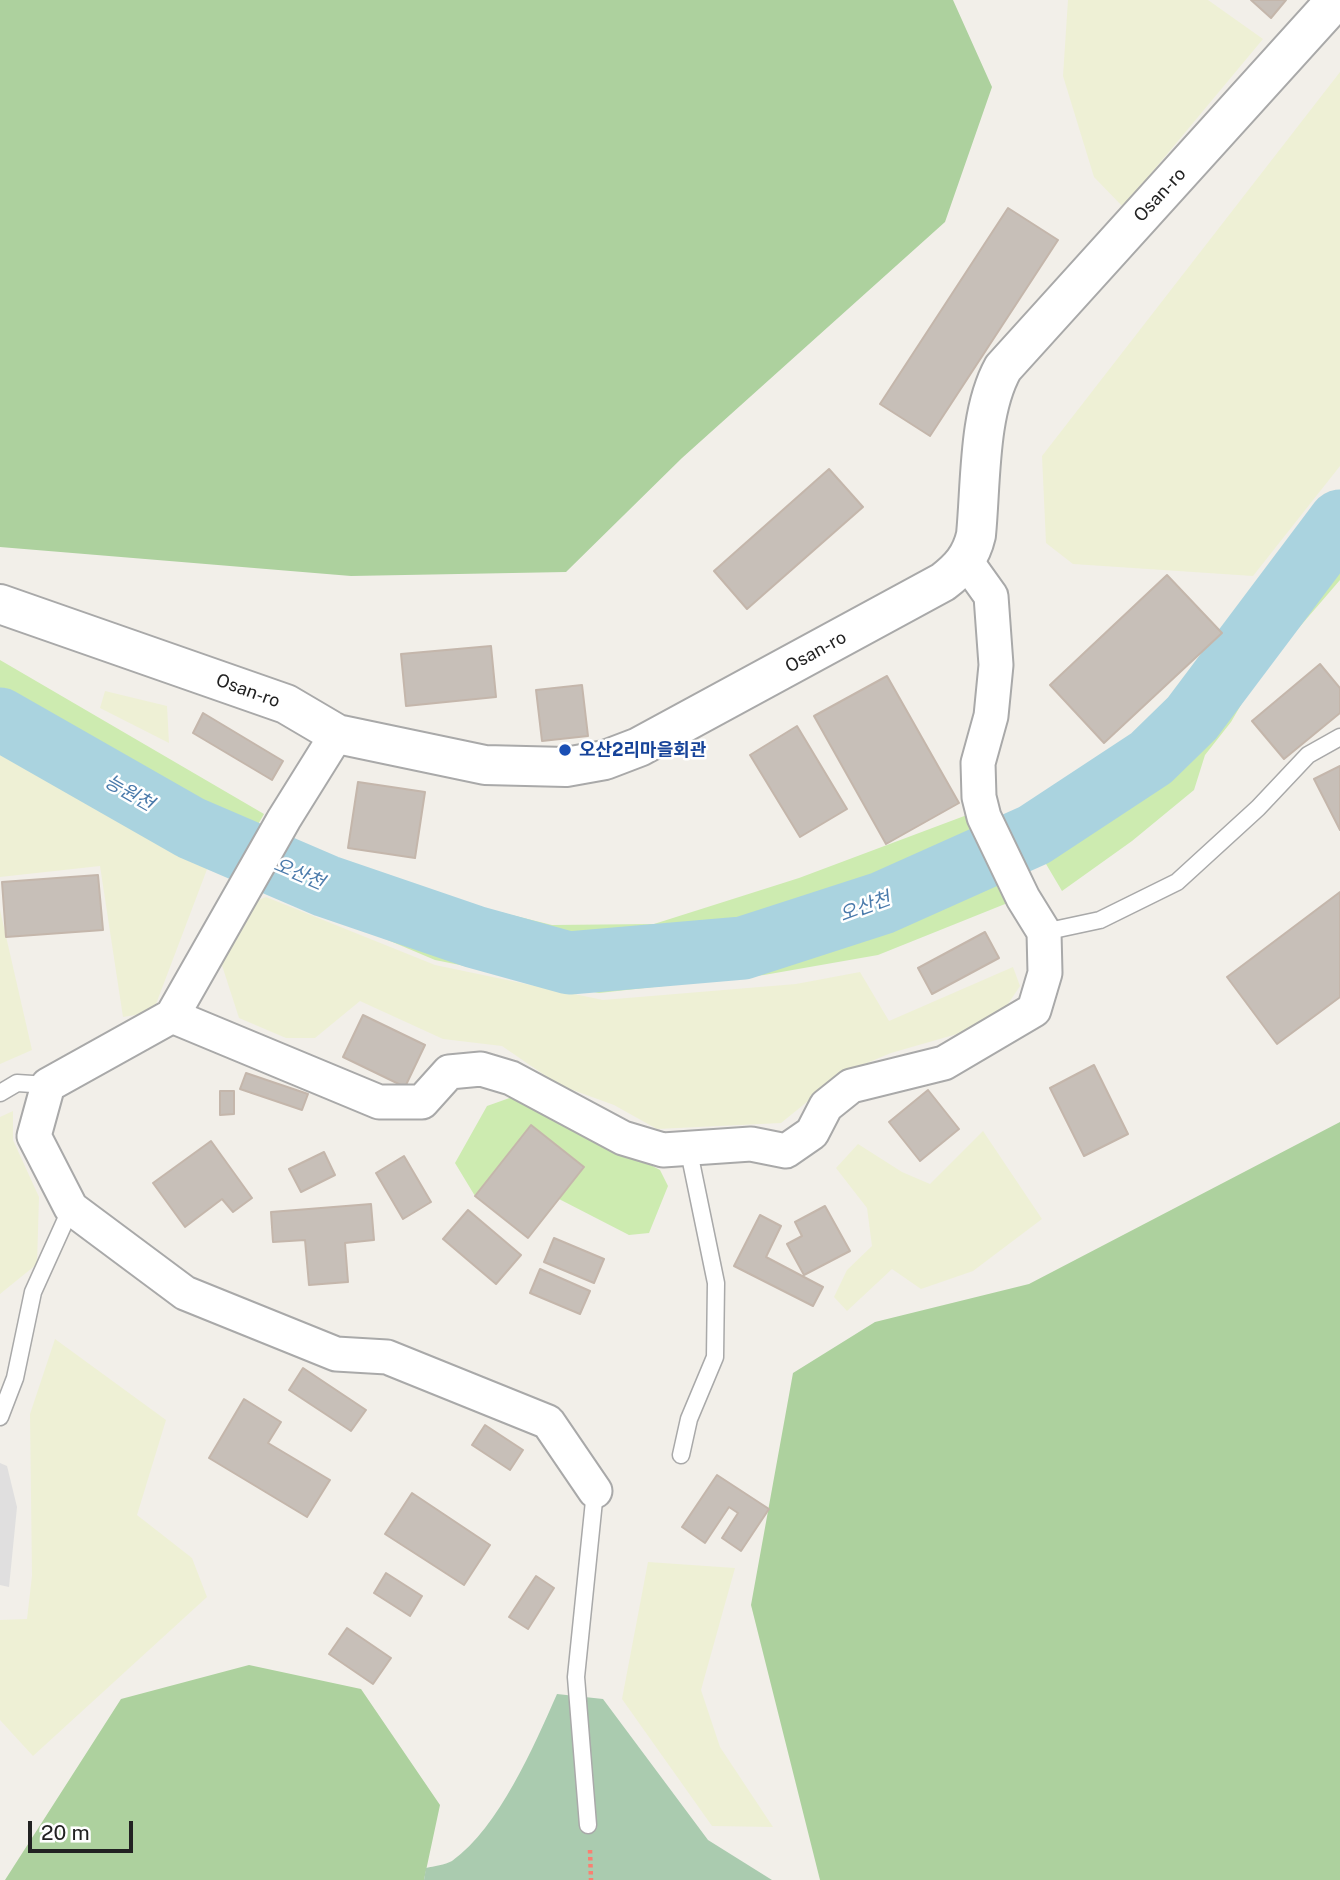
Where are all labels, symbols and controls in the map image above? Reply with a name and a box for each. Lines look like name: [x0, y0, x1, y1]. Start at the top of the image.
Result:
street label: Osan-ro: [1129, 163, 1191, 227]
street label: Osan-ro: [782, 626, 850, 678]
street label: Osan-ro: [213, 669, 283, 713]
place label: 오산2리마을회관: [579, 739, 706, 761]
marker: 오산2리마을회관: [557, 742, 573, 758]
water label: 능원천: [101, 770, 157, 816]
water label: 오산천: [270, 853, 328, 895]
water label: 오산천: [836, 887, 894, 927]
scale bar: [32, 1806, 136, 1850]
text: 20 m: [41, 1820, 90, 1845]

